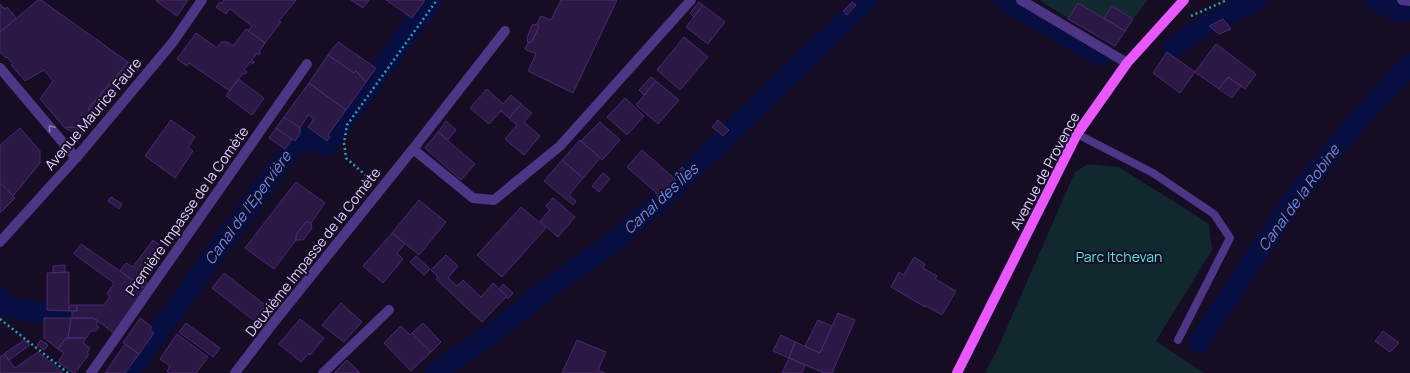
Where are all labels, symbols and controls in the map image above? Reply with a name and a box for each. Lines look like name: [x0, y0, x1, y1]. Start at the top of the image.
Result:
street label: Avenue Maurice Faure: [40, 53, 145, 174]
street label: Avenue de Provence: [1006, 109, 1084, 233]
street label: Première Impasse de la Comète: [121, 122, 252, 299]
one-way arrow: [49, 125, 56, 133]
water label: Canal de la Robine: [1253, 139, 1345, 255]
water label: Canal de l'Epervière: [199, 146, 297, 269]
water label: Canal des Îles: [619, 158, 703, 239]
street label: Deuxième Impasse de la Comète: [241, 163, 384, 340]
park label: Parc Itchevan: [1076, 247, 1162, 266]

